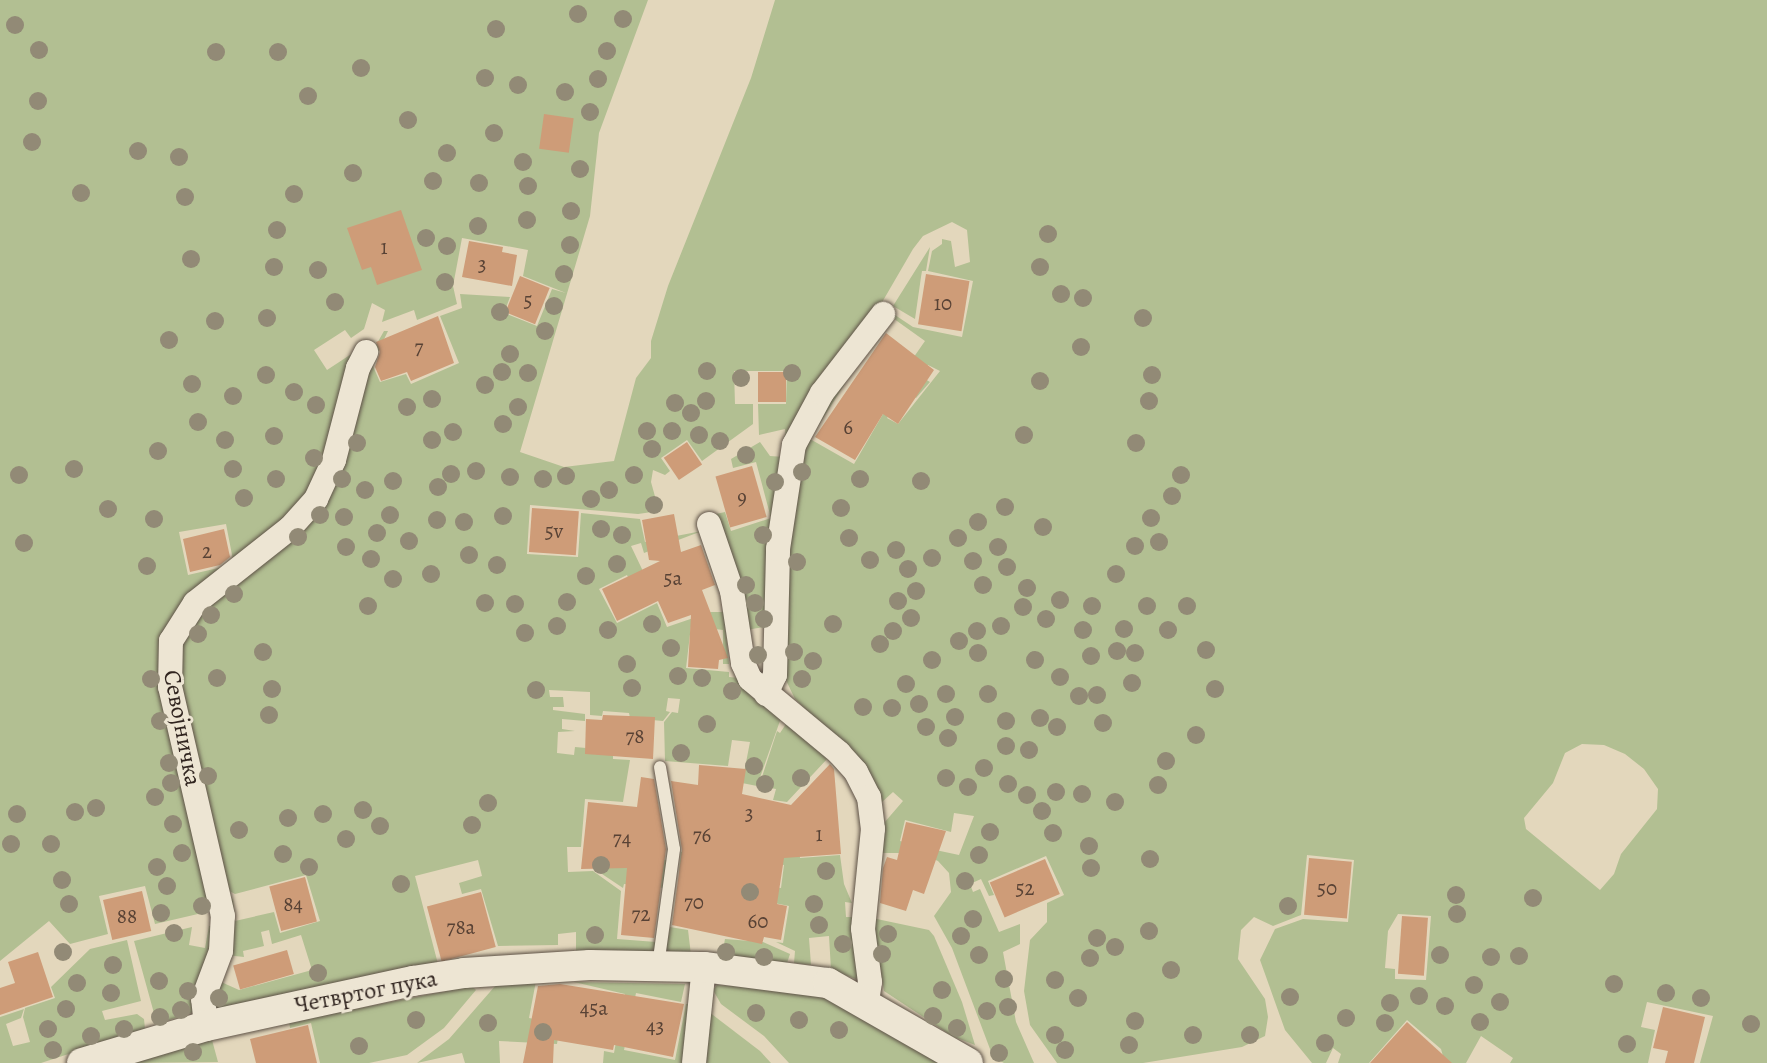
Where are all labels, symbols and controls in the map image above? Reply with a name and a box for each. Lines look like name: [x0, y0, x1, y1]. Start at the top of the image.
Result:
house number: 1: [380, 234, 388, 260]
house number: 3: [478, 251, 486, 277]
house number: 5: [523, 287, 533, 313]
house number: 10: [934, 290, 952, 316]
house number: 7: [415, 334, 423, 360]
house number: 6: [843, 414, 853, 440]
house number: 9: [737, 484, 747, 510]
house number: 5v: [545, 518, 563, 544]
house number: 2: [202, 538, 212, 564]
house number: 5a: [664, 565, 682, 591]
street label: Севојничка: [157, 668, 207, 788]
house number: 78: [625, 723, 645, 749]
house number: 3: [745, 800, 753, 826]
house number: 1: [815, 821, 823, 847]
house number: 76: [693, 822, 711, 848]
house number: 74: [613, 825, 631, 851]
house number: 52: [1015, 875, 1035, 901]
house number: 50: [1317, 875, 1337, 901]
house number: 70: [684, 889, 704, 915]
house number: 84: [283, 891, 303, 917]
house number: 72: [632, 901, 650, 927]
house number: 88: [117, 903, 137, 929]
house number: 60: [748, 908, 768, 934]
house number: 78a: [447, 914, 475, 940]
street label: Четвртог пука: [292, 964, 440, 1020]
house number: 45a: [580, 995, 608, 1021]
house number: 43: [646, 1013, 664, 1039]

